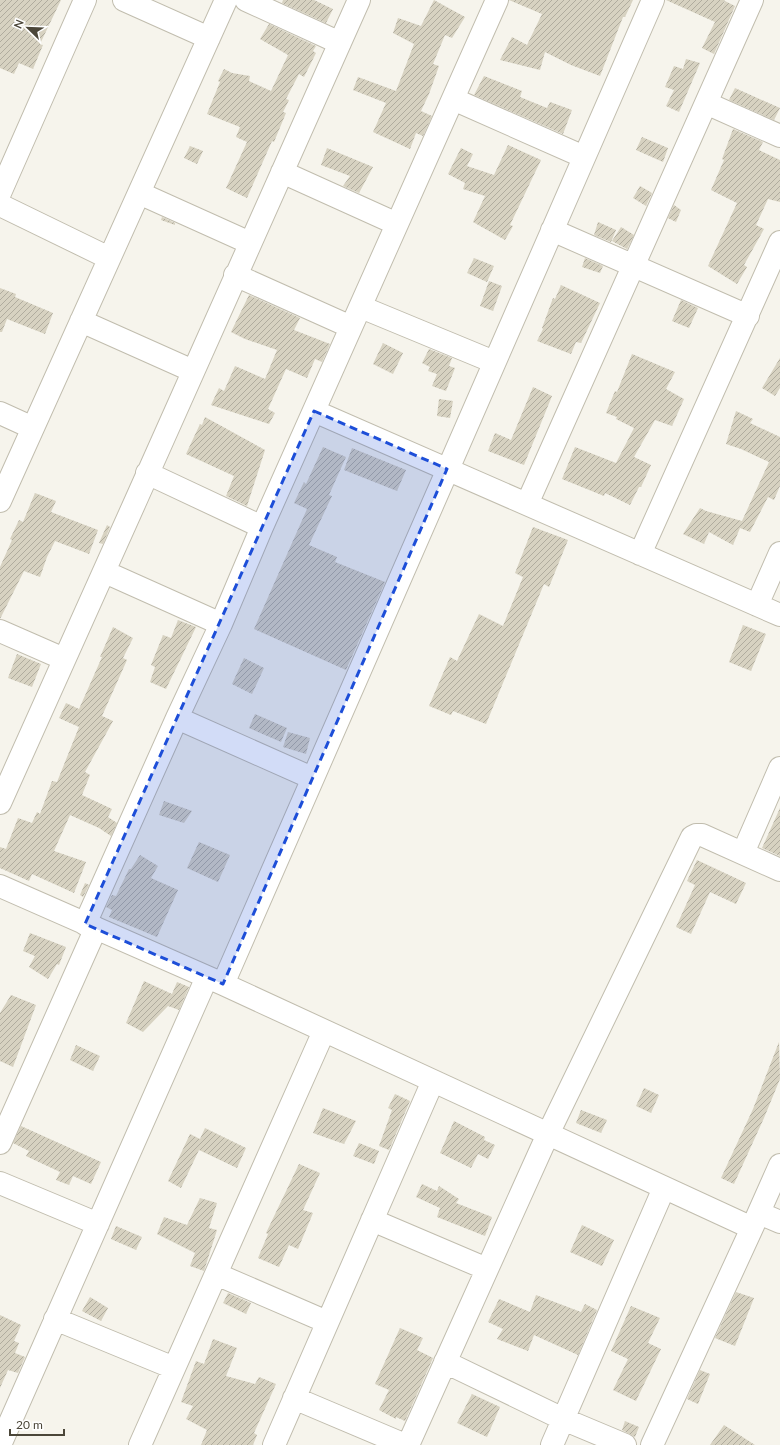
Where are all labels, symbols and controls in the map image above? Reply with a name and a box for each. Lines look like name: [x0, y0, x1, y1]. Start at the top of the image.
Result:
north arrow: [8, 8, 48, 48]
text: N: [11, 17, 26, 30]
scale bar: [10, 1411, 64, 1437]
text: 20 m: [16, 1417, 43, 1432]

